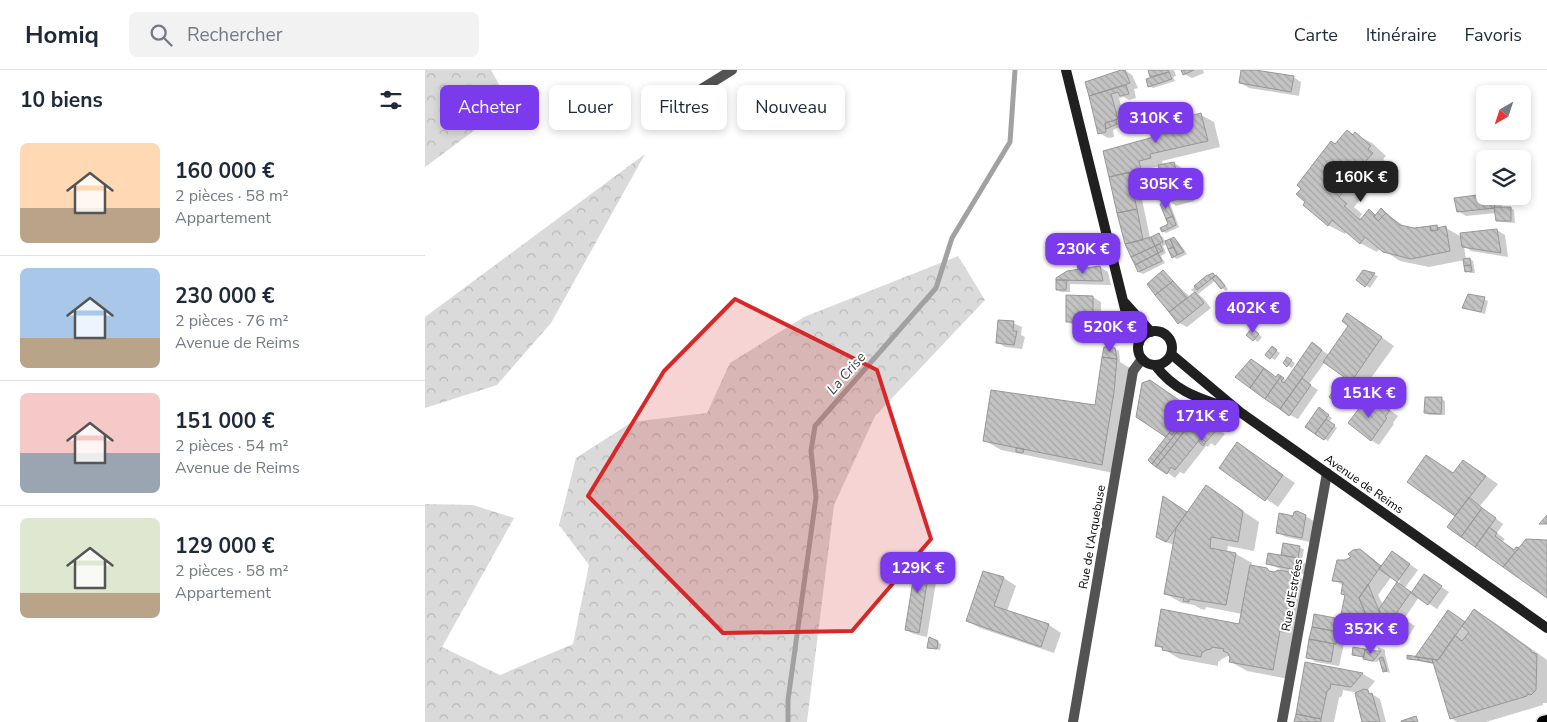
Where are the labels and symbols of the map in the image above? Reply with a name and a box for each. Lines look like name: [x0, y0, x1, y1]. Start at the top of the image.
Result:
north arrow: [1476, 85, 1531, 140]
pin: 310K €: [1115, 102, 1197, 144]
pin: 160K €: [1320, 160, 1402, 203]
pin: 305K €: [1125, 168, 1207, 210]
pin: 230K €: [1042, 232, 1124, 275]
pin: 402K €: [1212, 292, 1294, 334]
pin: 520K €: [1069, 310, 1151, 353]
water label: La Crise: [823, 348, 870, 399]
pin: 151K €: [1328, 376, 1410, 419]
pin: 171K €: [1161, 400, 1243, 442]
street label: Avenue de Reims: [1321, 451, 1407, 517]
street label: Rue de l'Arquebuse: [1075, 484, 1109, 590]
pin: 129K €: [877, 552, 959, 594]
street label: Rue d'Estrées: [1278, 557, 1306, 633]
pin: 352K €: [1330, 612, 1412, 655]

